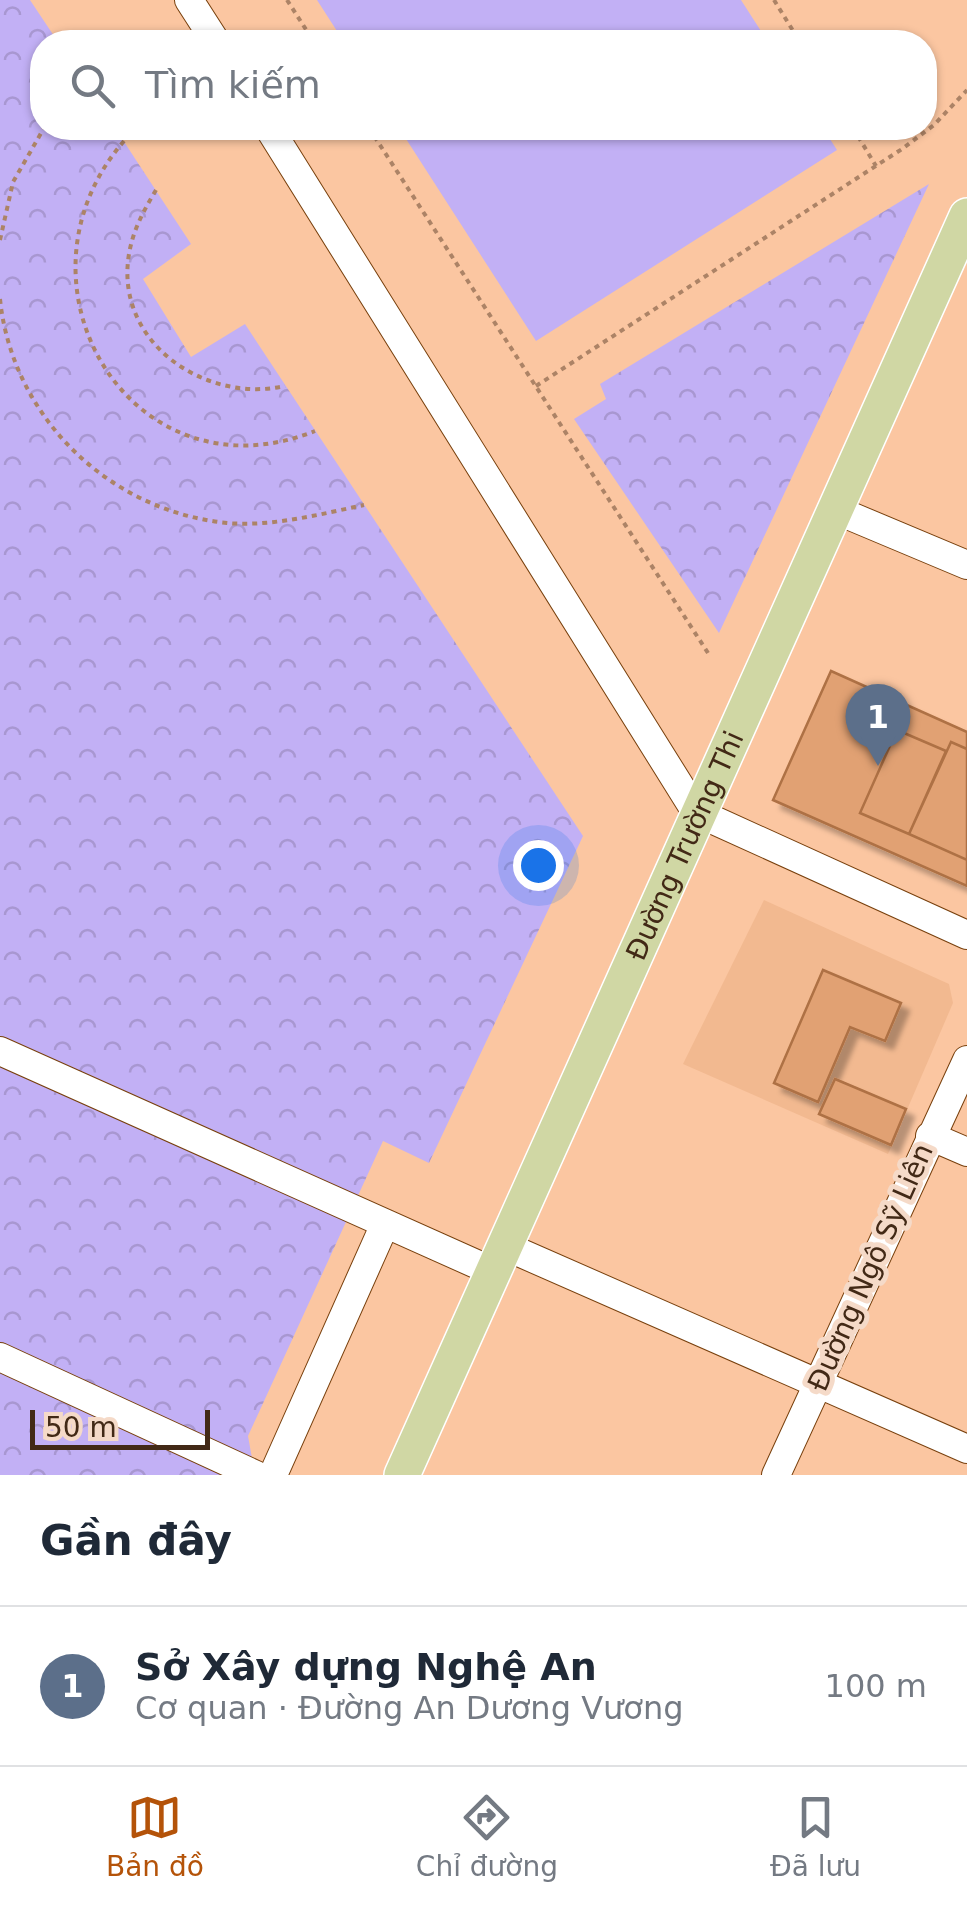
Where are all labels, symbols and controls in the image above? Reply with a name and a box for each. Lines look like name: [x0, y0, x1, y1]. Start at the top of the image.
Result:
search box: [30, 30, 937, 140]
icon: search: [65, 58, 120, 113]
text: Tìm kiếm: [145, 63, 321, 107]
pin: 1: [846, 684, 910, 766]
street label: Đường Trường Thi: [619, 726, 751, 965]
your location: [513, 840, 564, 891]
street label: Đường Ngô Sỹ Liên: [801, 1138, 940, 1396]
scale bar: [30, 1405, 210, 1450]
text: 50 m: [45, 1411, 117, 1444]
text: Gần đây: [40, 1516, 232, 1565]
text: Sở Xây dựng Nghệ An: [135, 1645, 597, 1689]
text: 1: [61, 1667, 84, 1705]
text: 100 m: [825, 1667, 927, 1705]
text: Cơ quan · Đường An Dương Vương: [135, 1689, 683, 1727]
tab: Bản đồ: [106, 1790, 204, 1883]
tab: Chỉ đường: [416, 1790, 558, 1883]
tab: Đã lưu: [770, 1790, 861, 1883]

